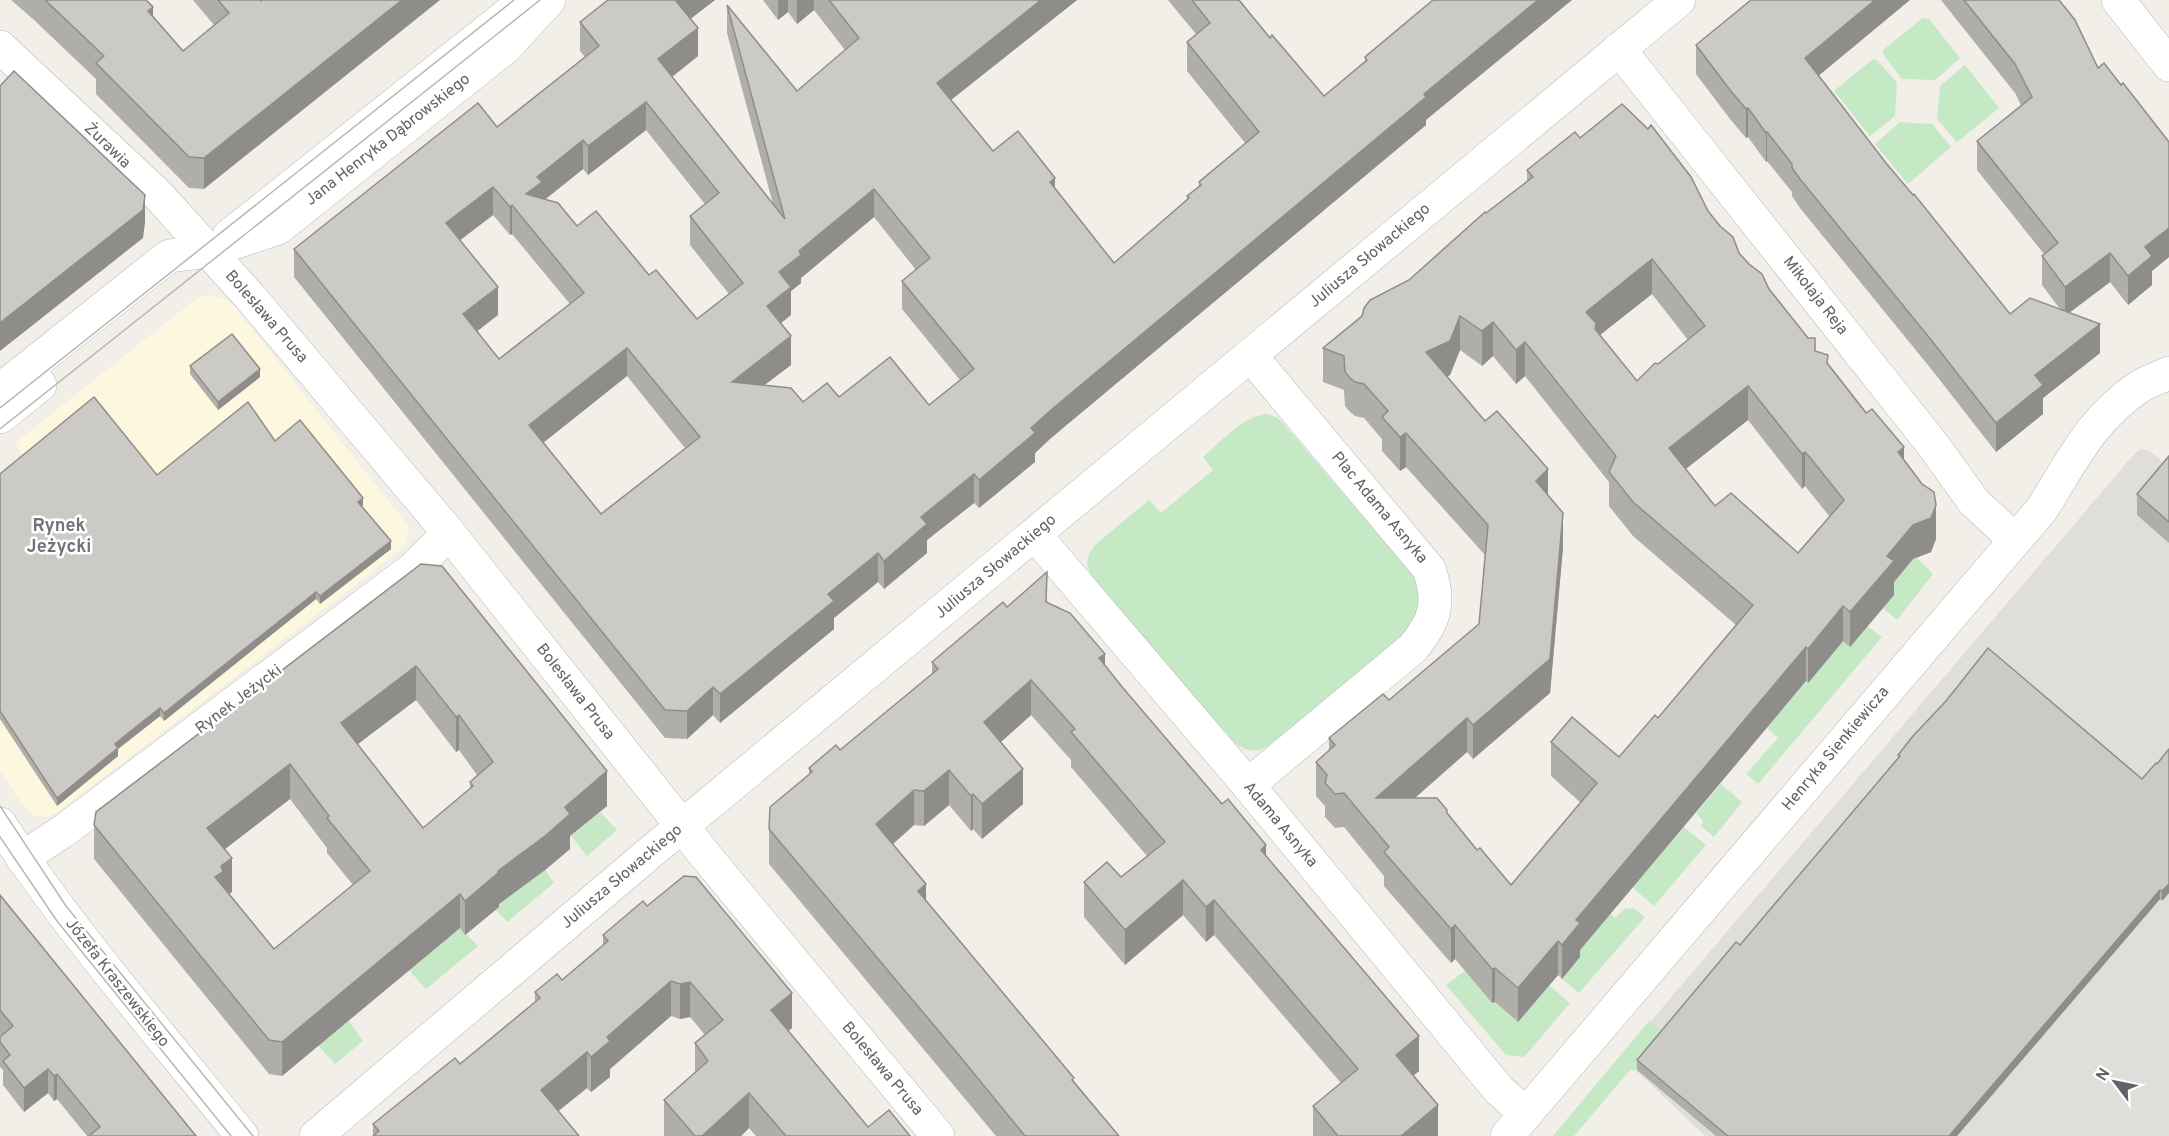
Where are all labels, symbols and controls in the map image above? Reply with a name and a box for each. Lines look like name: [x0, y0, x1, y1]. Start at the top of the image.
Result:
street label: Jana Henryka Dąbrowskiego: [302, 69, 474, 211]
street label: Żurawia: [79, 118, 135, 173]
street label: Juliusza Słowackiego: [1305, 199, 1435, 313]
street label: Mikołaja Reja: [1778, 253, 1852, 339]
street label: Bolesława Prusa: [220, 266, 312, 368]
street label: Plac Adama Asnyka: [1326, 448, 1432, 568]
street label: Juliusza Słowackiego: [931, 510, 1061, 624]
district label: Rynek Jeżycki: [27, 515, 91, 559]
street label: Bolesława Prusa: [531, 640, 619, 744]
street label: Rynek Jeżycki: [192, 661, 286, 739]
street label: Henryka Sienkiewicza: [1778, 683, 1894, 815]
street label: Adama Asnyka: [1238, 778, 1322, 872]
street label: Juliusza Słowackiego: [557, 820, 687, 934]
street label: Józefa Kraszewskiego: [60, 915, 174, 1051]
street label: Bolesława Prusa: [837, 1018, 927, 1120]
north arrow: [2085, 1052, 2145, 1112]
text: N: [2092, 1065, 2116, 1085]

